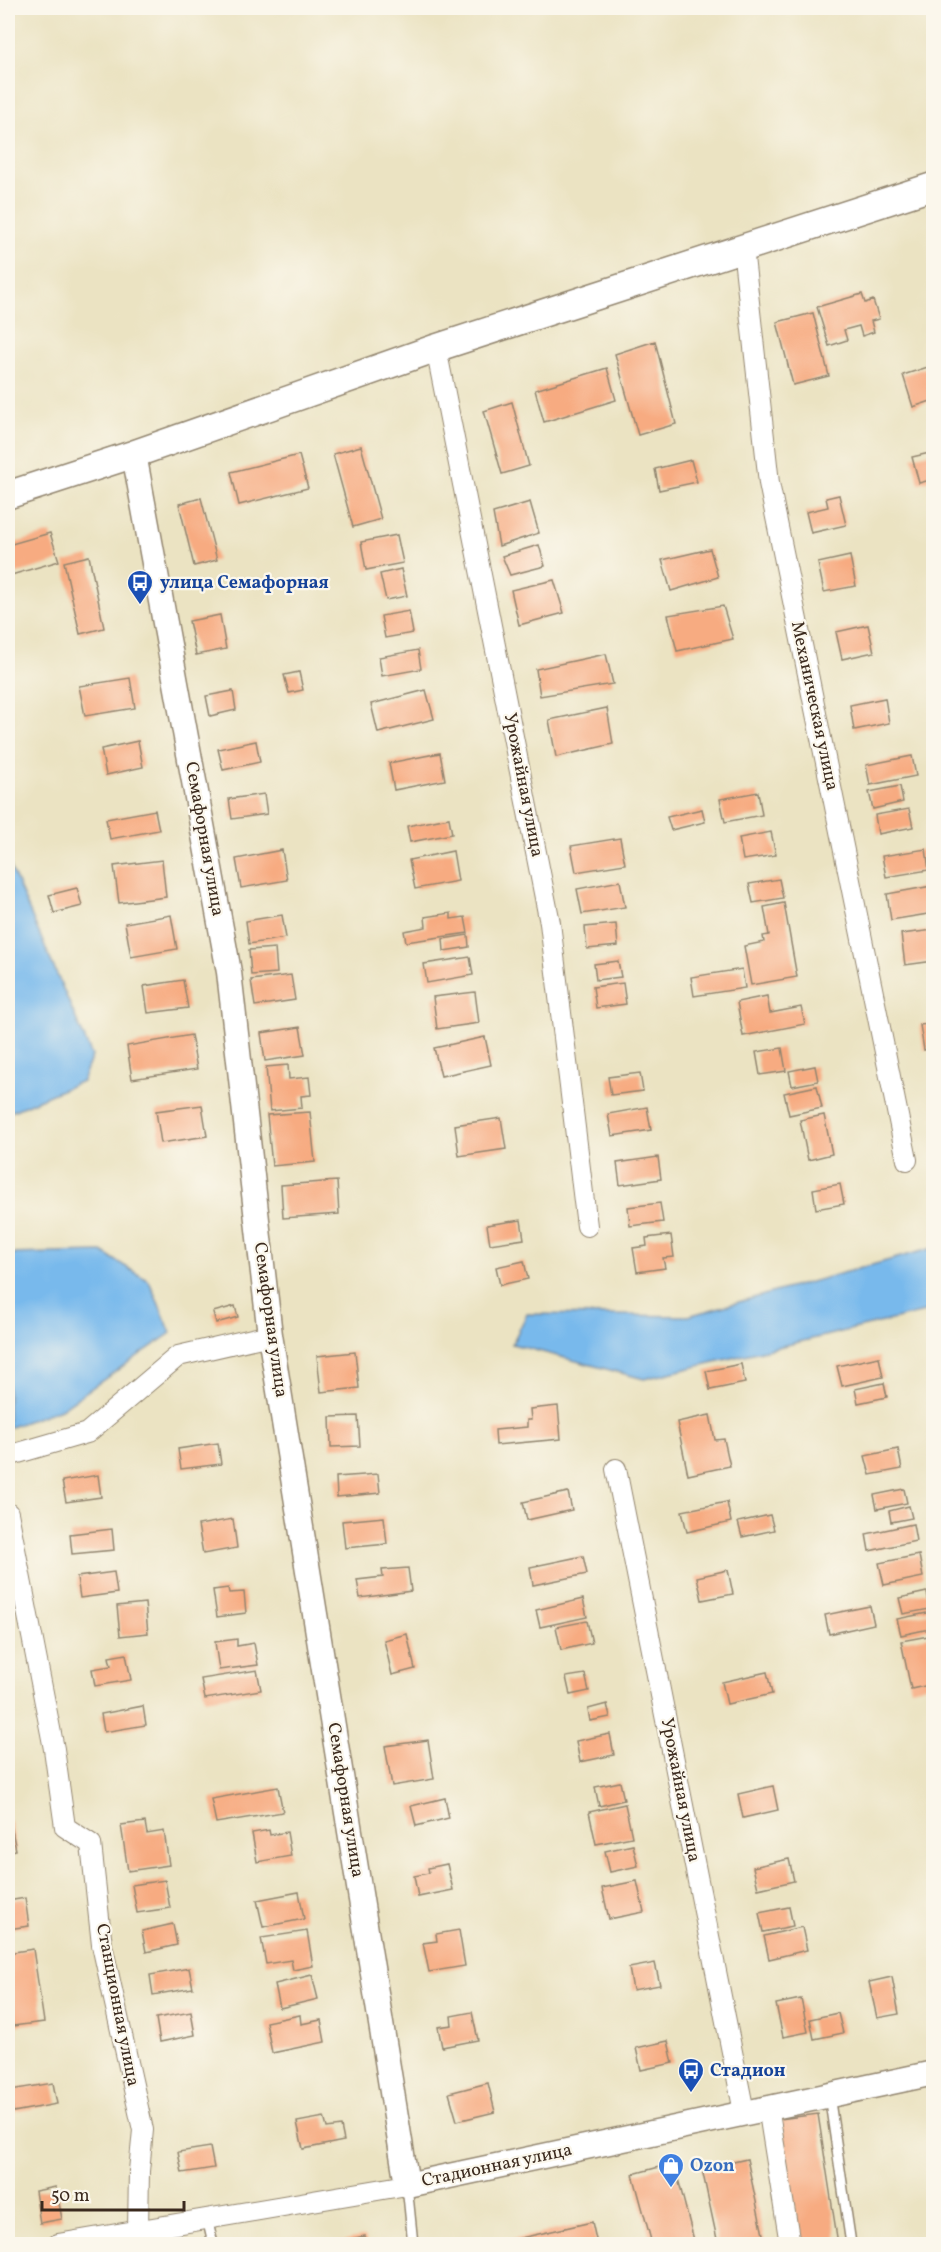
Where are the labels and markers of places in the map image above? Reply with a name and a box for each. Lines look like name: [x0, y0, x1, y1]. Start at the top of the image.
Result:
bus stop icon: улица Семафорная: [125, 568, 155, 606]
place label: улица Семафорная: [160, 571, 329, 596]
bus stop icon: Стадион: [676, 2056, 706, 2094]
place label: Стадион: [710, 2059, 786, 2084]
shop icon: Ozon: [656, 2151, 686, 2189]
place label: Ozon: [690, 2154, 735, 2179]

